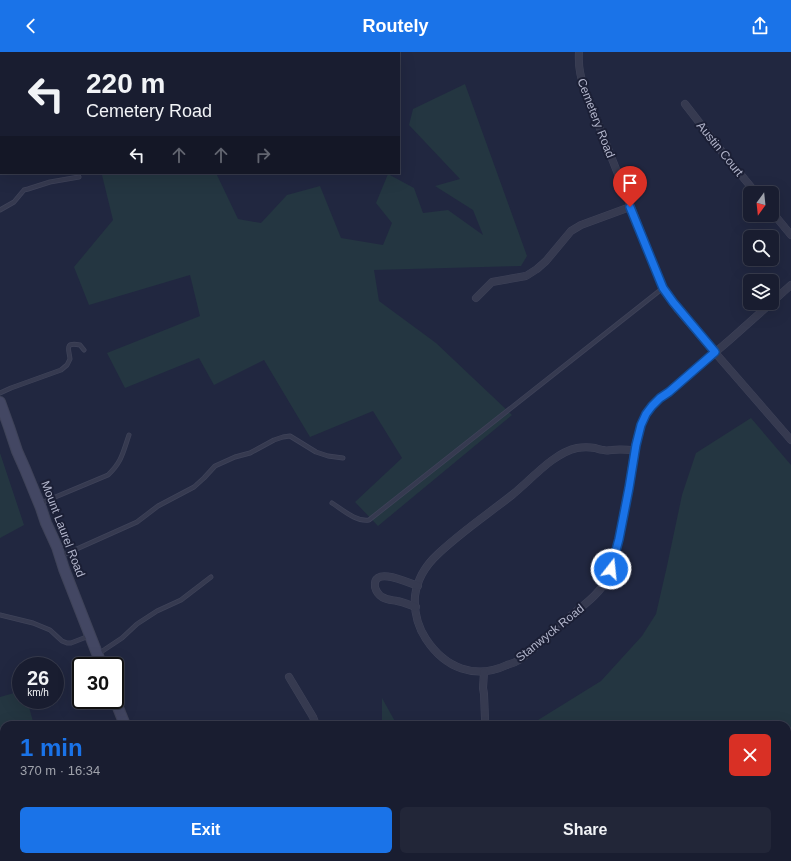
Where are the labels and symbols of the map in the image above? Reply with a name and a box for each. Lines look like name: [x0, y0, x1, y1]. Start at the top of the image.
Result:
street label: Cemetery Road: [574, 76, 618, 160]
street label: Austin Court: [694, 119, 747, 180]
pin: [613, 166, 647, 207]
north arrow: [743, 186, 779, 222]
street label: Mount Laurel Road: [38, 479, 88, 579]
position arrow: [590, 548, 632, 590]
street label: Stanwyck Road: [513, 601, 587, 665]
speed limit sign: 30: [72, 657, 124, 709]

